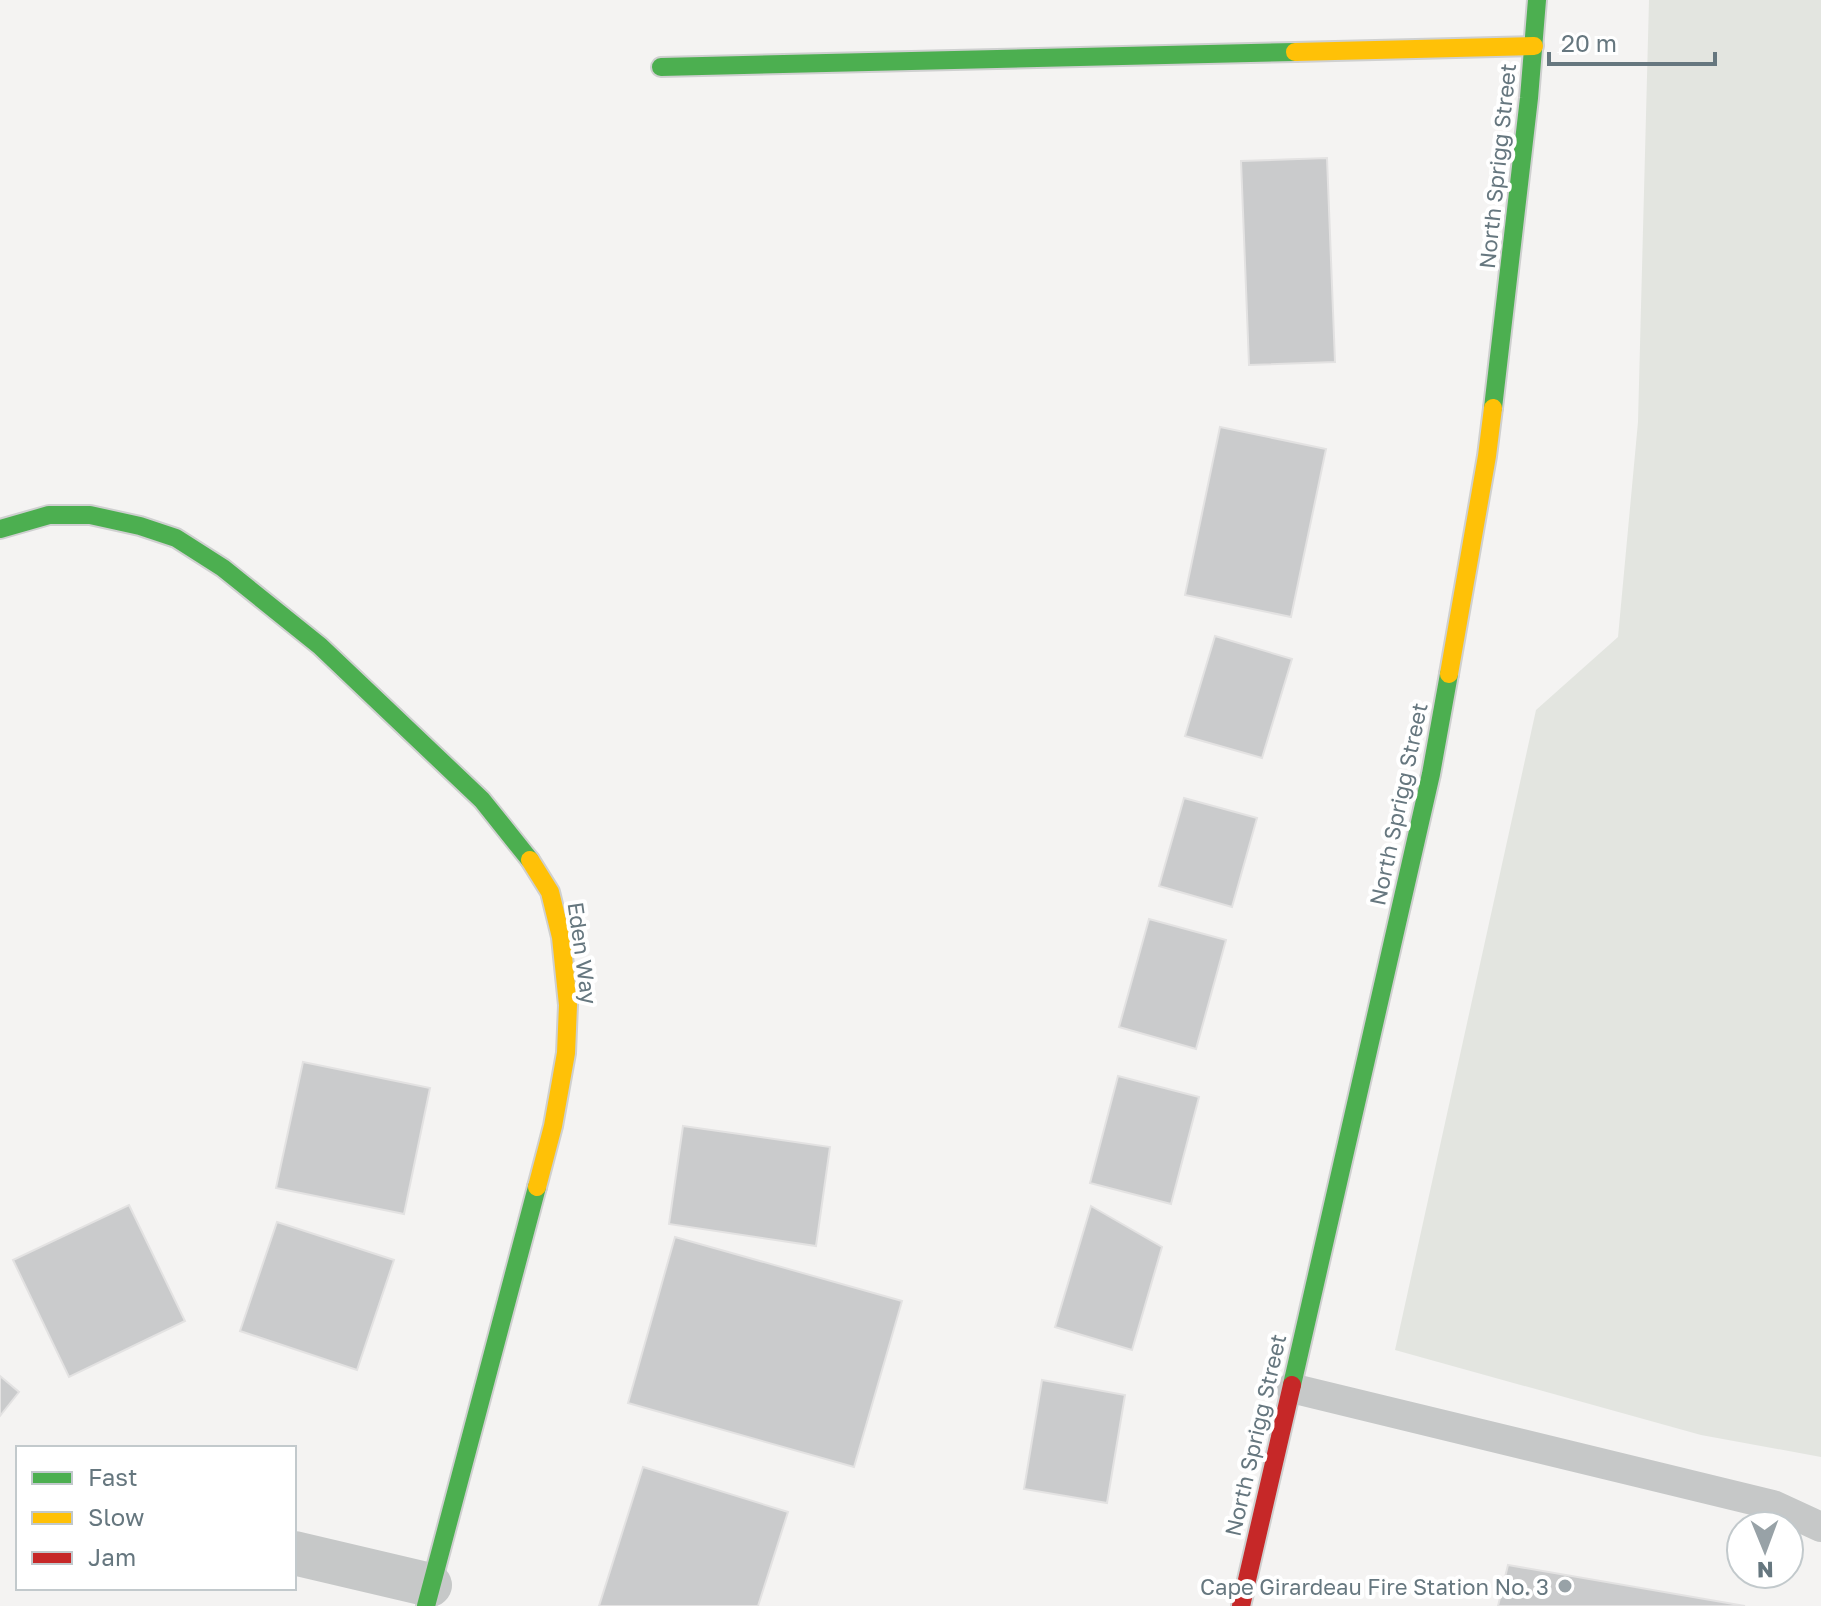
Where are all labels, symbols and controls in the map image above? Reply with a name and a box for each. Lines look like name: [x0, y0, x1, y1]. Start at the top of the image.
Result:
scale bar: [1549, 16, 1715, 66]
text: 20 m: [1561, 28, 1617, 57]
street label: North Sprigg Street: [1473, 62, 1521, 270]
street label: North Sprigg Street: [1363, 700, 1433, 908]
street label: Eden Way: [562, 900, 604, 1006]
street label: North Sprigg Street: [1219, 1331, 1291, 1539]
legend: [16, 1446, 296, 1590]
text: Fast: [88, 1462, 138, 1491]
text: Slow: [88, 1502, 144, 1531]
north arrow: [1725, 1510, 1805, 1590]
text: Jam: [88, 1542, 136, 1571]
text: N: [1757, 1557, 1774, 1584]
place label: Cape Girardeau Fire Station No. 3: [1200, 1573, 1549, 1600]
marker: Cape Girardeau Fire Station No. 3: [1556, 1577, 1574, 1595]

